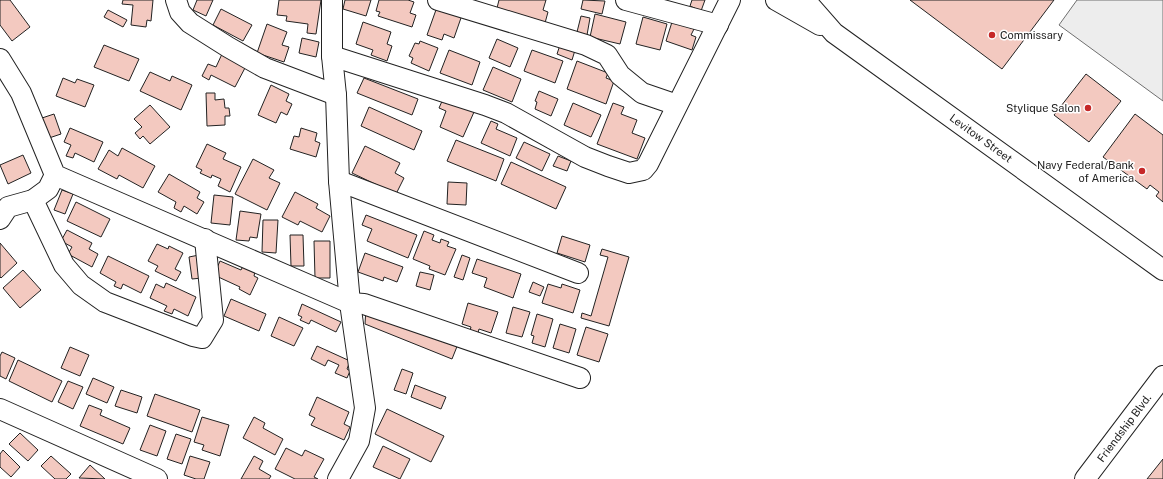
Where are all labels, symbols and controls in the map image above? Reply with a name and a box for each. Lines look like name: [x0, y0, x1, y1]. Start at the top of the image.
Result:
place label: Commissary: [1000, 29, 1063, 41]
marker: Commissary: [987, 30, 997, 40]
place label: Stylique Salon: [1006, 102, 1080, 114]
marker: Stylique Salon: [1083, 103, 1093, 113]
street label: Levitow Street: [947, 111, 1015, 165]
place label: Navy Federal/Bank of America: [1037, 159, 1134, 184]
marker: Navy Federal/Bank of America: [1137, 166, 1147, 176]
street label: Friendship Blvd.: [1095, 392, 1153, 464]

